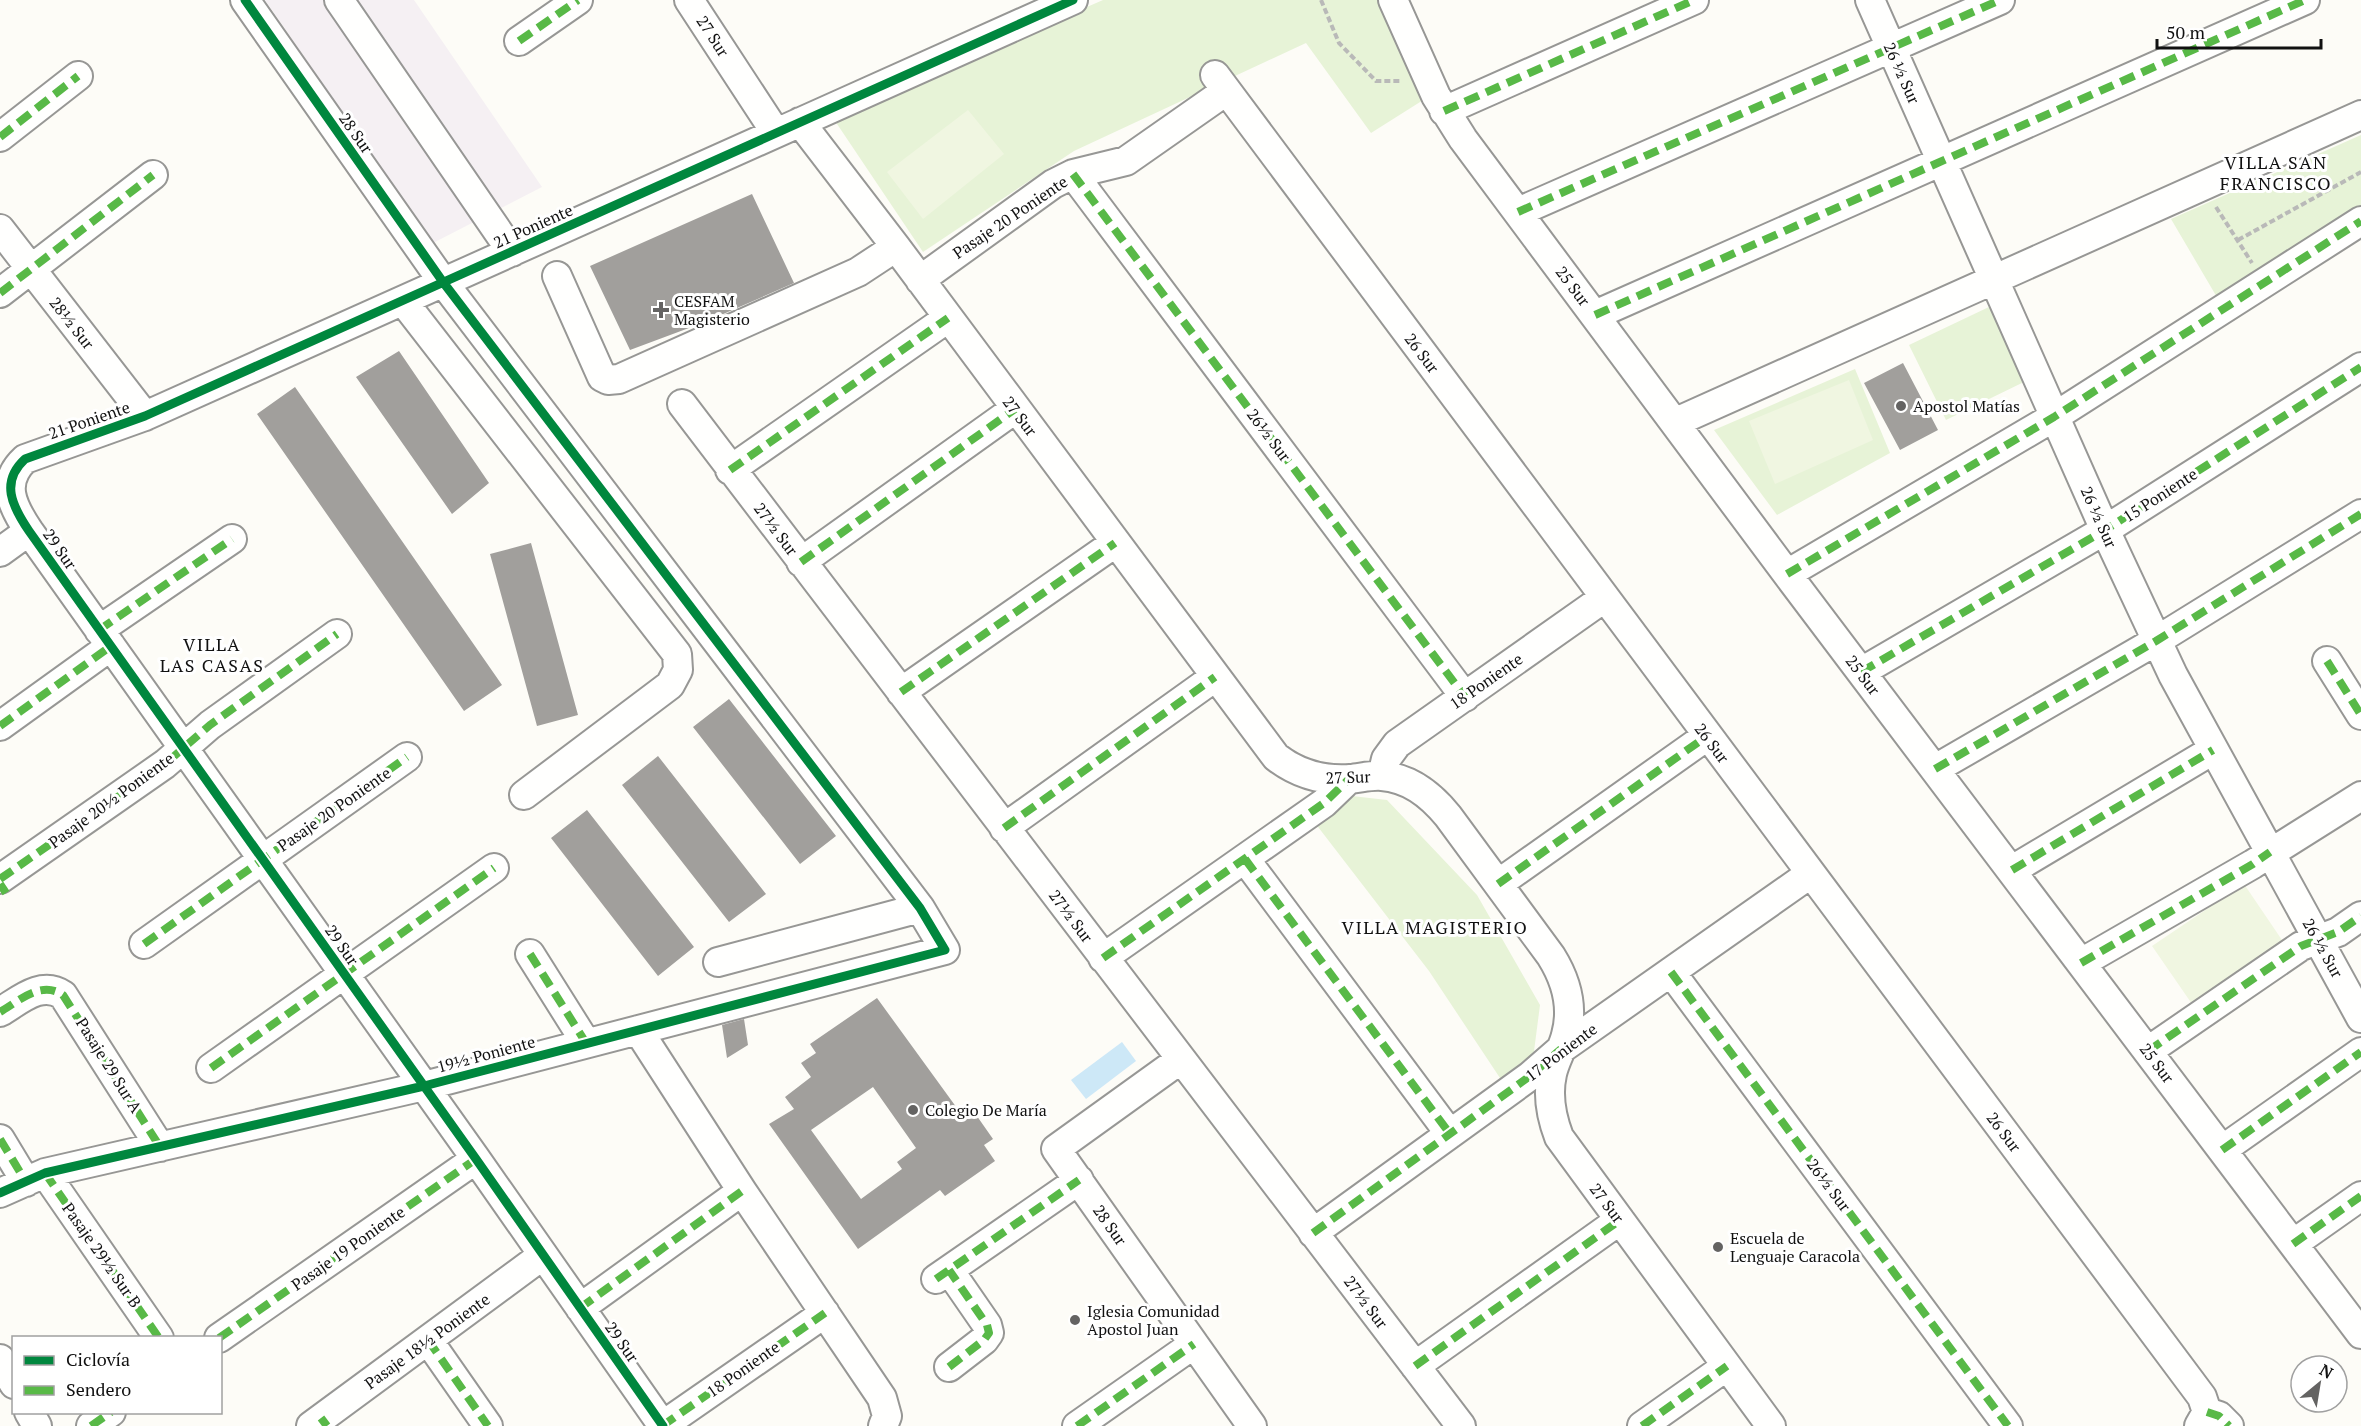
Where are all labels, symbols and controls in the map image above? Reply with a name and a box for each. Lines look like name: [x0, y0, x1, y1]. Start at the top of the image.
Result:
street label: 27 Sur: [692, 11, 735, 62]
scale bar: [2157, 12, 2320, 50]
text: 50 m: [2166, 20, 2206, 44]
street label: 26 ½ Sur: [1879, 39, 1926, 108]
street label: 28 Sur: [334, 108, 378, 158]
district label: VILLA SAN FRANCISCO: [2220, 150, 2332, 195]
street label: Pasaje 20 Poniente: [948, 170, 1072, 264]
street label: 21 Poniente: [490, 199, 576, 253]
street label: 25 Sur: [1551, 261, 1596, 311]
place label: CESFAM Magisterio: [674, 290, 750, 330]
street label: 28½ Sur: [45, 292, 100, 354]
marker: CESFAM Magisterio: [652, 301, 670, 319]
street label: 26 Sur: [1400, 328, 1445, 378]
street label: 27 Sur: [998, 391, 1043, 441]
place label: Apostol Matías: [1913, 395, 2020, 417]
street label: 21 Poniente: [45, 396, 133, 444]
marker: Apostol Matías: [1894, 399, 1908, 413]
street label: 26½ Sur: [1242, 404, 1297, 467]
street label: 15 Poniente: [2118, 463, 2202, 527]
street label: 26 ½ Sur: [2076, 483, 2123, 552]
street label: 27½ Sur: [749, 498, 804, 561]
street label: 29 Sur: [38, 524, 82, 574]
district label: VILLA LAS CASAS: [160, 632, 264, 677]
street label: 18 Poniente: [1445, 648, 1527, 714]
street label: 25 Sur: [1841, 650, 1886, 700]
street label: 26 Sur: [1690, 718, 1735, 768]
street label: Pasaje 20½ Poniente: [44, 747, 178, 853]
street label: Pasaje 20 Poniente: [273, 762, 395, 856]
street label: 27 Sur: [1325, 765, 1372, 789]
street label: 27½ Sur: [1044, 885, 1099, 948]
street label: 26 ½ Sur: [2298, 914, 2349, 982]
district label: VILLA MAGISTERIO: [1342, 915, 1528, 939]
street label: 29 Sur: [320, 920, 364, 970]
street label: Pasaje 29 Sur A: [71, 1013, 147, 1117]
street label: 17 Poniente: [1521, 1018, 1601, 1086]
street label: 19½ Poniente: [434, 1030, 538, 1078]
street label: 25 Sur: [2135, 1038, 2180, 1088]
place label: Colegio De María: [925, 1099, 1047, 1121]
marker: Colegio De María: [906, 1103, 920, 1117]
street label: 26 Sur: [1982, 1107, 2027, 1157]
street label: 26½ Sur: [1802, 1154, 1857, 1217]
street label: 27 Sur: [1585, 1178, 1630, 1228]
street label: Pasaje 29½ Sur B: [57, 1198, 147, 1312]
street label: 28 Sur: [1088, 1200, 1132, 1250]
street label: Pasaje 19 Poniente: [287, 1201, 409, 1295]
place label: Escuela de Lenguaje Caracola: [1730, 1227, 1860, 1267]
marker: Escuela de Lenguaje Caracola: [1711, 1240, 1725, 1254]
street label: 27½ Sur: [1339, 1271, 1394, 1334]
street label: Pasaje 18½ Poniente: [360, 1288, 494, 1394]
place label: Iglesia Comunidad Apostol Juan: [1087, 1300, 1220, 1340]
marker: Iglesia Comunidad Apostol Juan: [1068, 1313, 1082, 1327]
street label: 29 Sur: [600, 1317, 644, 1367]
legend: [12, 1336, 222, 1414]
street label: 18 Poniente: [702, 1336, 784, 1402]
text: Ciclovía: [66, 1347, 130, 1371]
north arrow: [2289, 1354, 2349, 1414]
text: N: [2316, 1358, 2337, 1384]
text: Sendero: [66, 1377, 131, 1401]

